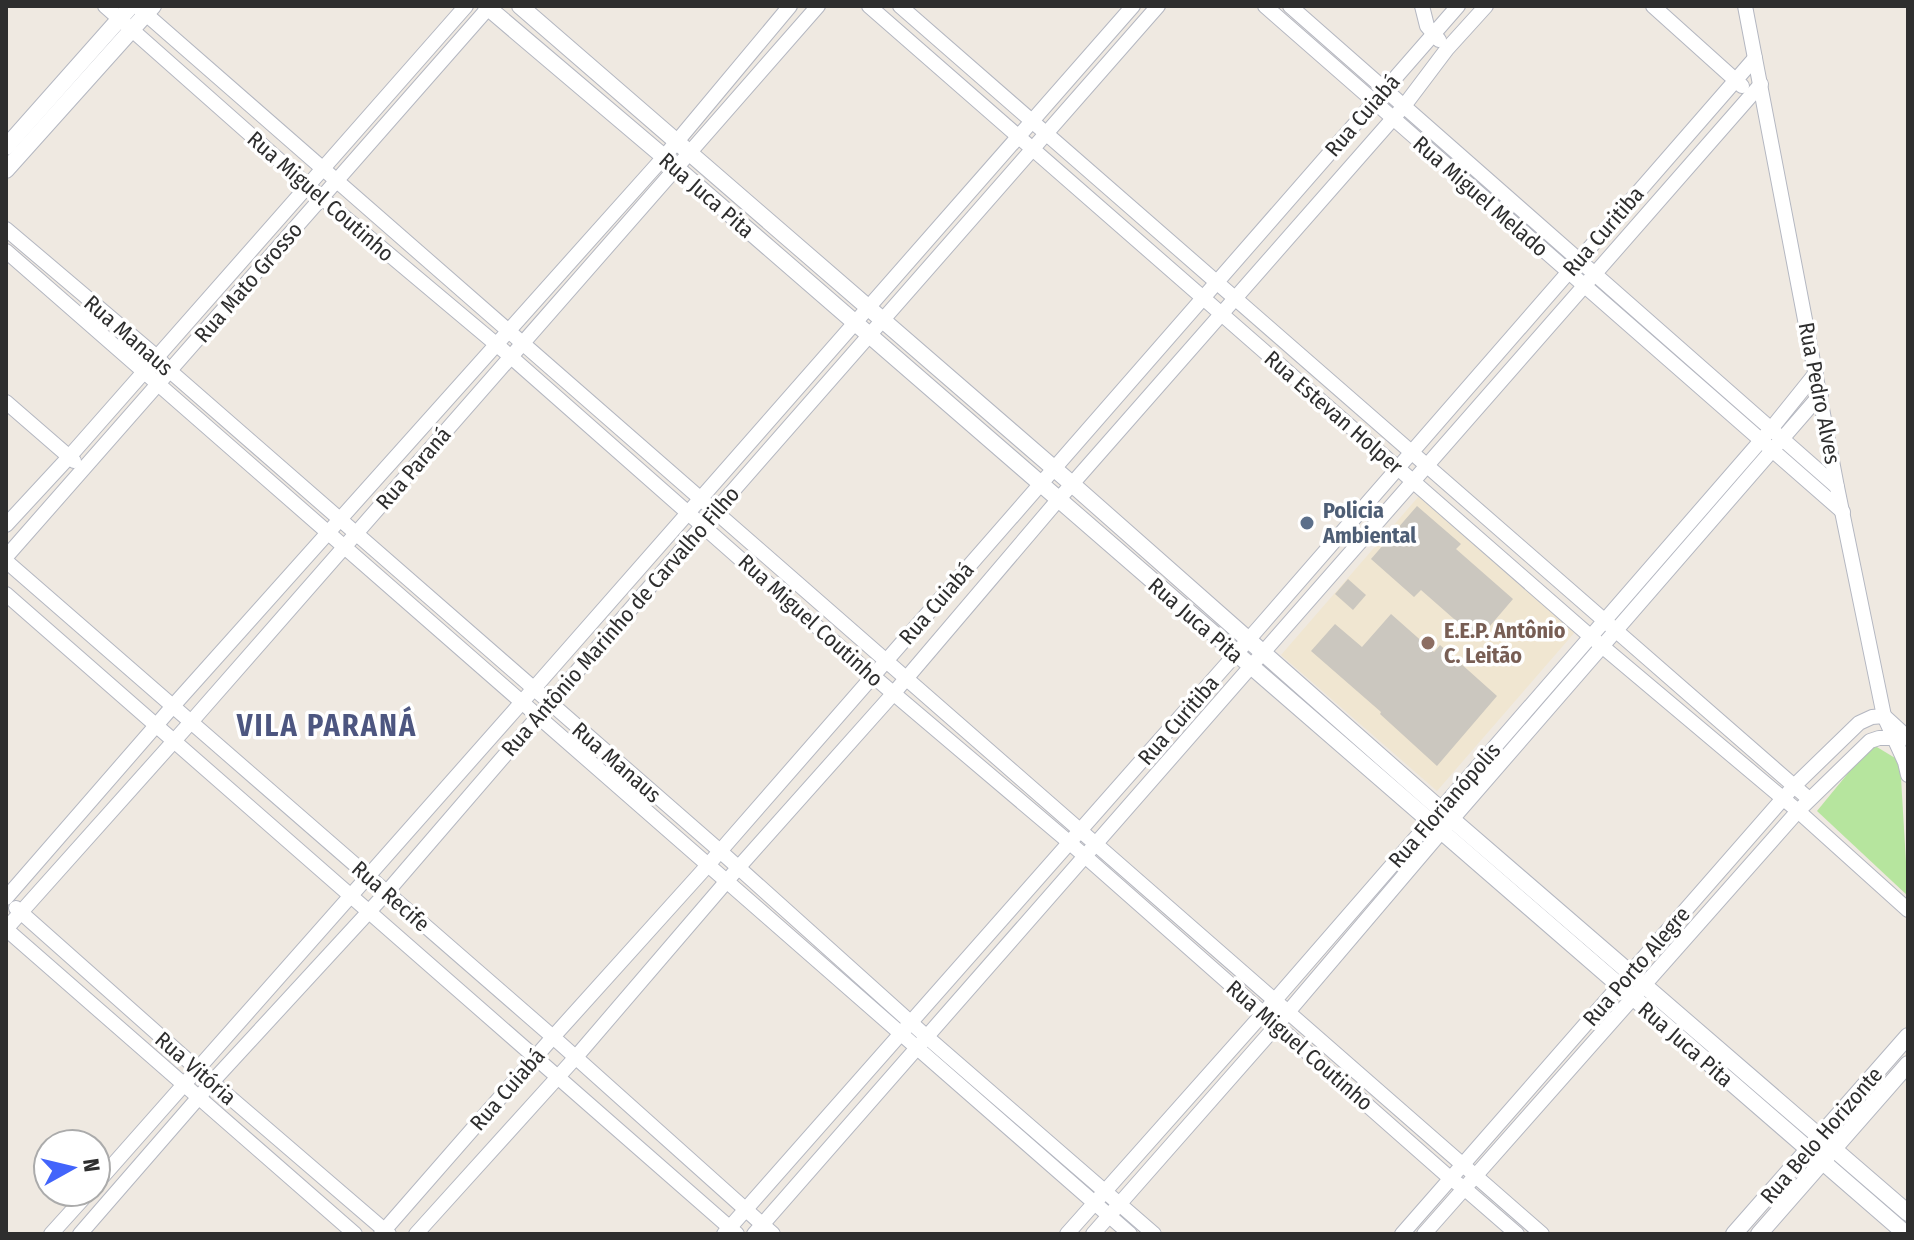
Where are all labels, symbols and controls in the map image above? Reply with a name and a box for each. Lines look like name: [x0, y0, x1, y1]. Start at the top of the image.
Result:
street label: Rua Cuiabá: [1319, 69, 1405, 162]
street label: Rua Miguel Coutinho: [242, 125, 399, 267]
street label: Rua Miguel Melado: [1407, 130, 1554, 262]
street label: Rua Juca Pita: [654, 147, 760, 244]
street label: Rua Curitiba: [1557, 181, 1650, 282]
street label: Rua Mato Grosso: [189, 217, 308, 348]
street label: Rua Manaus: [79, 289, 179, 381]
street label: Rua Pedro Alves: [1793, 320, 1846, 466]
street label: Rua Estevan Holper: [1259, 345, 1409, 480]
street label: Rua Paraná: [370, 421, 457, 515]
street label: Rua Antônio Marinho de Carvalho Filho: [496, 481, 745, 762]
place label: Policia Ambiental: [1322, 497, 1417, 549]
marker: Policia Ambiental: [1298, 514, 1316, 532]
street label: Rua Miguel Coutinho: [733, 548, 889, 692]
street label: Rua Cuiabá: [893, 557, 979, 650]
street label: Rua Juca Pita: [1143, 572, 1249, 669]
place label: E.E.P. Antônio C. Leitão: [1444, 617, 1566, 669]
marker: E.E.P. Antônio C. Leitão: [1419, 634, 1437, 652]
street label: Rua Curitiba: [1132, 670, 1225, 771]
district label: VILA PARANÁ: [236, 706, 417, 744]
street label: Rua Manaus: [567, 716, 667, 808]
street label: Rua Florianópolis: [1383, 737, 1506, 874]
street label: Rua Recife: [346, 855, 435, 938]
street label: Rua Porto Alegre: [1577, 901, 1696, 1032]
street label: Rua Miguel Coutinho: [1221, 974, 1378, 1116]
street label: Rua Juca Pita: [1633, 996, 1739, 1093]
street label: Rua Vitória: [150, 1026, 242, 1111]
street label: Rua Cuiabá: [464, 1043, 550, 1136]
street label: Rua Belo Horizonte: [1755, 1061, 1888, 1209]
north arrow: [32, 1128, 112, 1208]
text: N: [77, 1157, 106, 1174]

